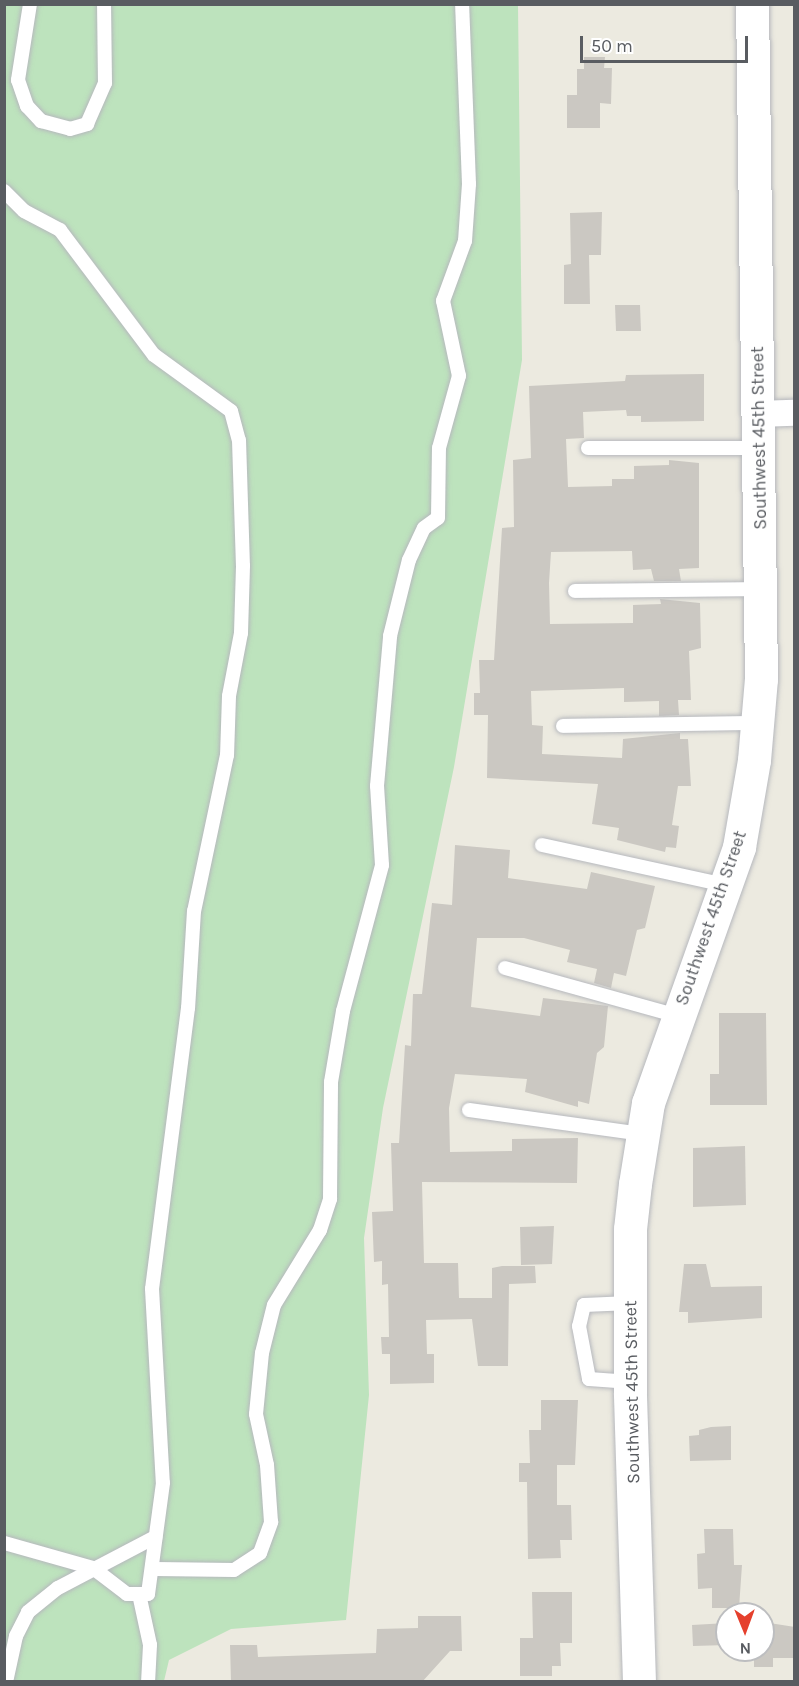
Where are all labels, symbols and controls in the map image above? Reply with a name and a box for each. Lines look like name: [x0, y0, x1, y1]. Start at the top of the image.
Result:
scale bar: [583, 24, 751, 62]
text: 50 m: [591, 35, 633, 57]
street label: Southwest 45th Street: [747, 346, 771, 530]
street label: Southwest 45th Street: [671, 828, 751, 1008]
street label: Southwest 45th Street: [620, 1300, 644, 1484]
north arrow: [715, 1602, 775, 1662]
text: N: [739, 1639, 751, 1658]

